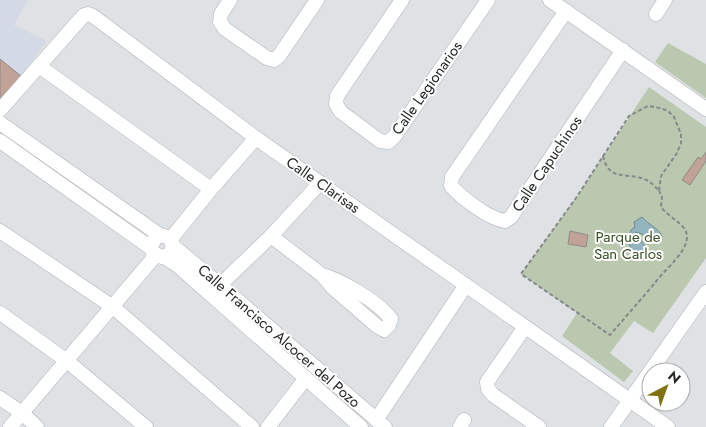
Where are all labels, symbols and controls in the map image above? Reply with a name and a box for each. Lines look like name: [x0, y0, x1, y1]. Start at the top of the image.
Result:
street label: Calle Legionarios: [386, 37, 468, 139]
street label: Calle Capuchinos: [507, 112, 587, 216]
street label: Calle Clarisas: [282, 151, 364, 219]
park label: Parque de San Carlos: [594, 226, 662, 265]
street label: Calle Francisco Alcocer del Pozo: [193, 259, 365, 413]
north arrow: [641, 362, 691, 412]
text: N: [664, 366, 685, 388]

